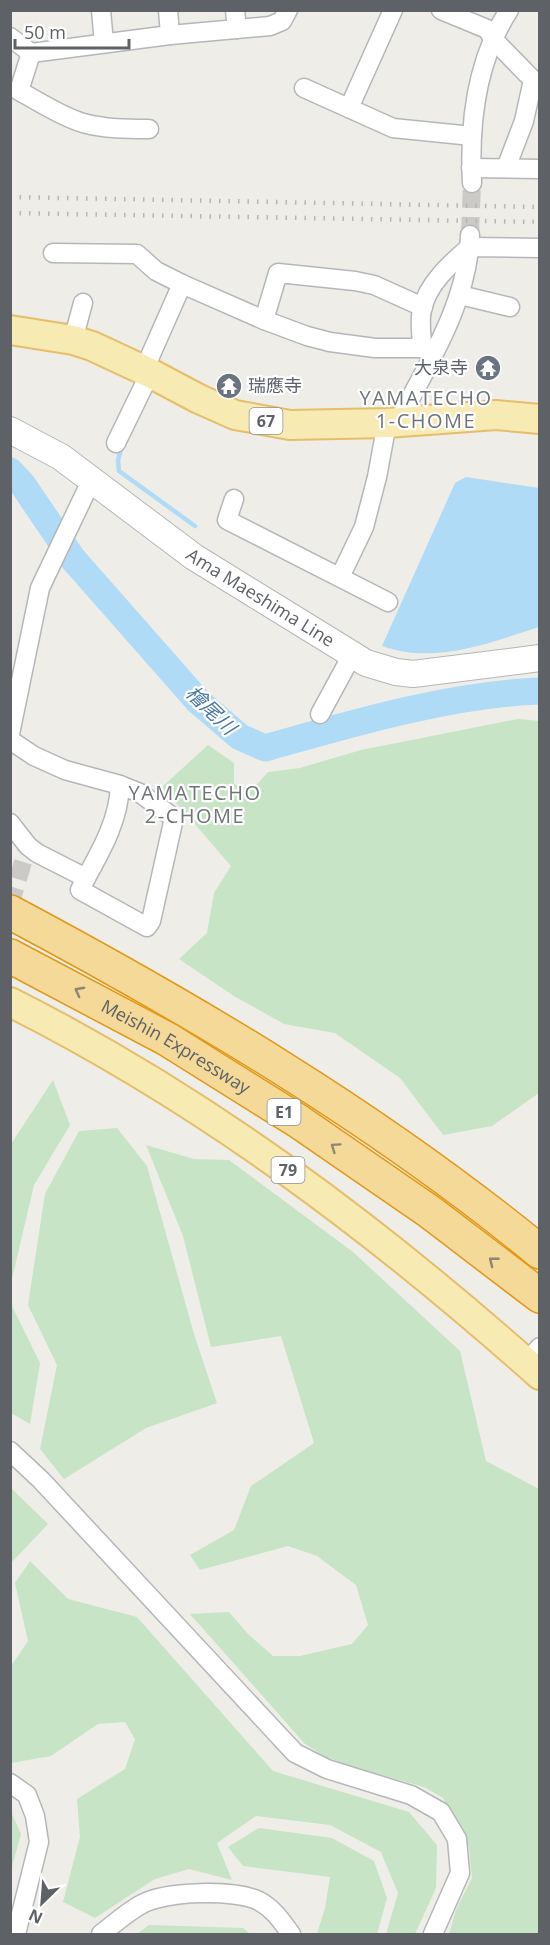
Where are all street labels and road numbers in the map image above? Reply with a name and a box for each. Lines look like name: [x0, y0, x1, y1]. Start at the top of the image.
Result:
road number: 67: [250, 408, 282, 434]
street label: Ama Maeshima Line: [182, 542, 339, 652]
street label: Meishin Expressway: [97, 993, 256, 1100]
road number: E1: [268, 1099, 300, 1125]
road number: 79: [272, 1157, 304, 1183]

